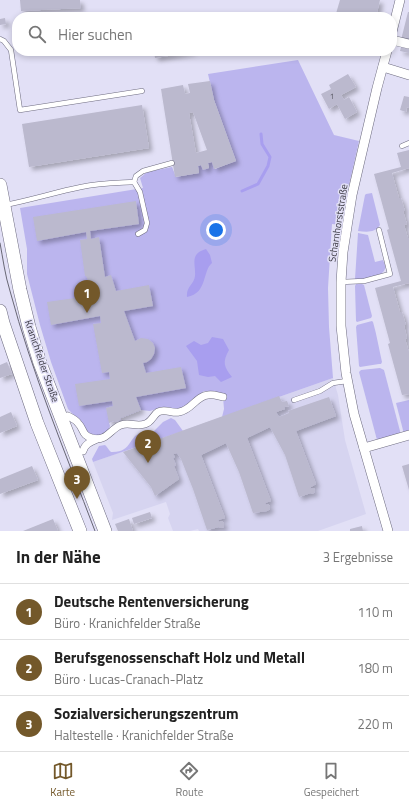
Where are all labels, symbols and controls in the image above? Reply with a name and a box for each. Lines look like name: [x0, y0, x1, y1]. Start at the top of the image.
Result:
search box: [12, 12, 397, 56]
icon: search: [26, 23, 48, 45]
text: Hier suchen: [58, 23, 133, 46]
house number: 1: [330, 90, 334, 102]
street label: Scharnhorststraße: [324, 183, 352, 263]
your location: [206, 220, 226, 240]
pin: 1: [74, 280, 100, 313]
street label: Kranichfelder Straße: [21, 318, 63, 404]
pin: 2: [135, 430, 161, 463]
pin: 3: [64, 466, 90, 499]
text: In der Nähe: [16, 544, 101, 570]
text: 3 Ergebnisse: [323, 547, 393, 567]
text: Deutsche Rentenversicherung: [54, 590, 249, 613]
text: 1: [25, 602, 33, 622]
text: 110 m: [357, 602, 393, 622]
text: Büro · Kranichfelder Straße: [54, 613, 201, 633]
text: Berufsgenossenschaft Holz und Metall: [54, 646, 305, 669]
text: 2: [25, 658, 33, 678]
text: 180 m: [357, 658, 393, 678]
text: Büro · Lucas-Cranach-Platz: [54, 669, 203, 689]
text: Sozialversicherungszentrum: [54, 702, 239, 725]
text: 3: [25, 714, 33, 734]
text: 220 m: [357, 714, 393, 734]
text: Haltestelle · Kranichfelder Straße: [54, 725, 234, 745]
tab: Karte: [50, 760, 75, 800]
tab: Route: [176, 760, 203, 800]
tab: Gespeichert: [304, 760, 359, 800]

